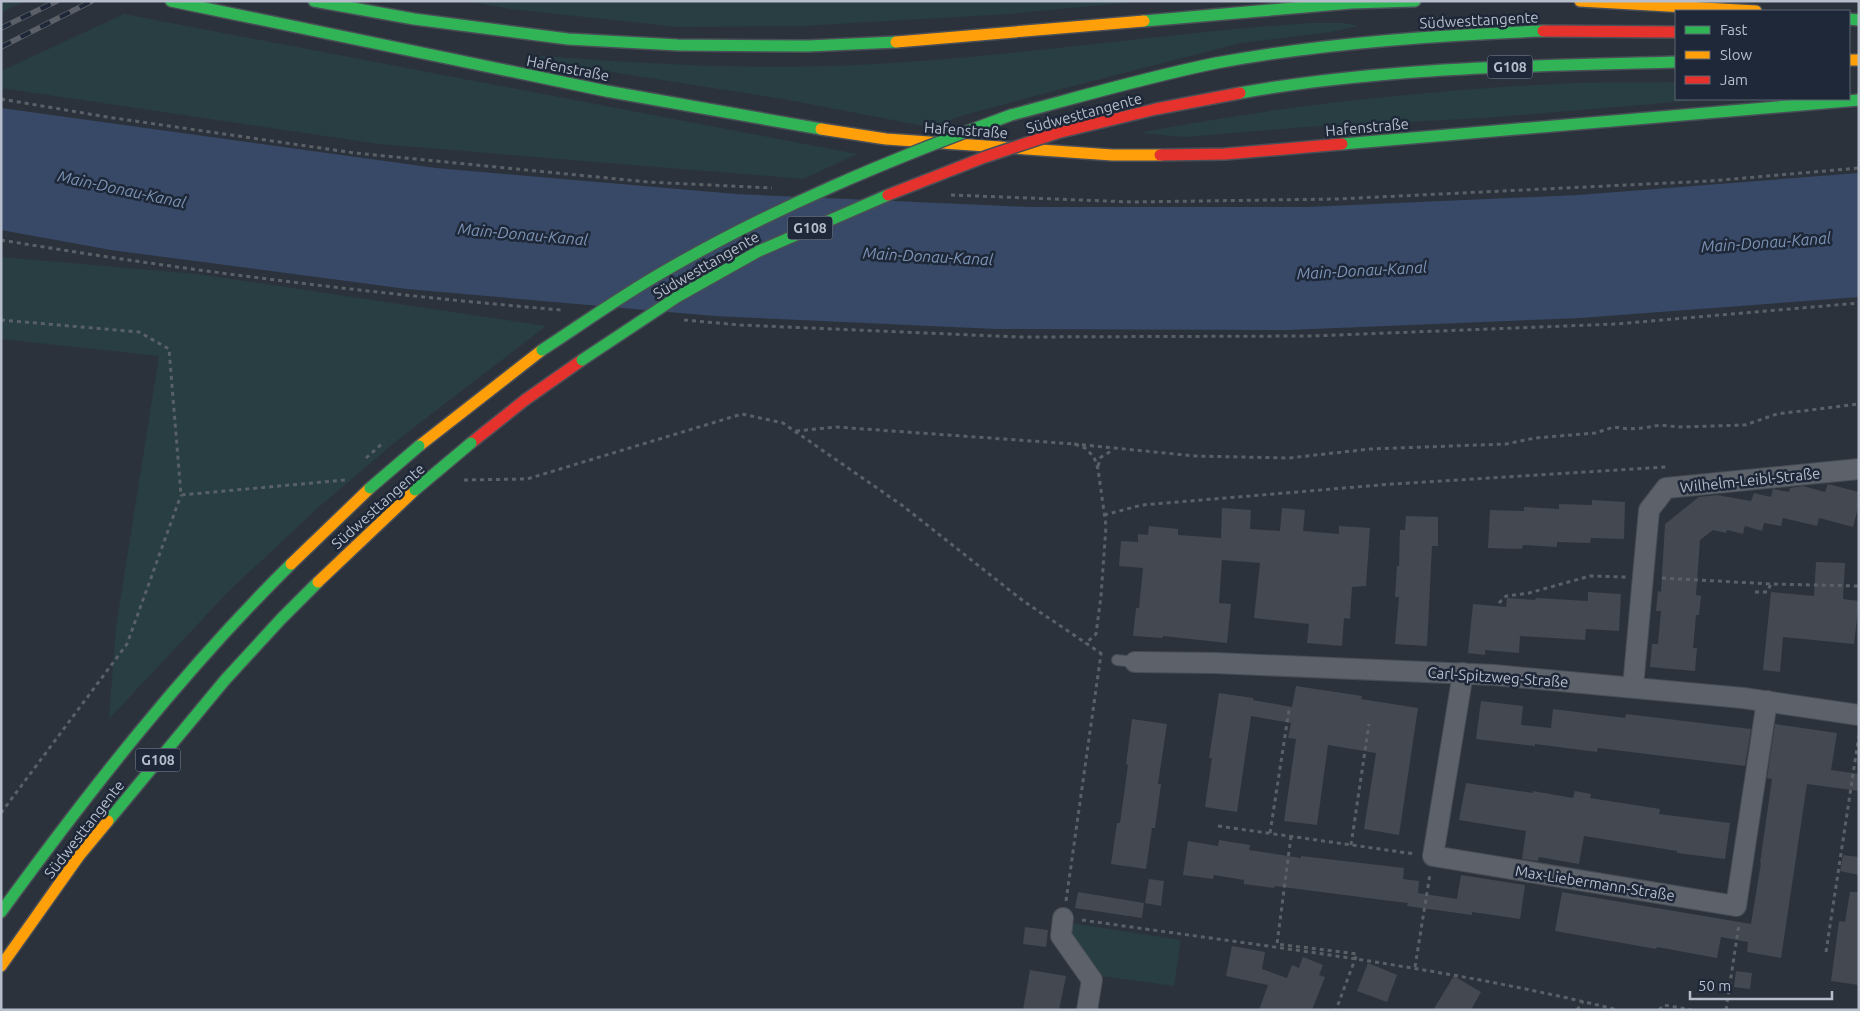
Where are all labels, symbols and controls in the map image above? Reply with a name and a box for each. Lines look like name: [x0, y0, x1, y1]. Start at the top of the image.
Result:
street label: Südwesttangente: [1419, 8, 1539, 32]
legend: [1675, 10, 1850, 100]
text: Fast: [1720, 21, 1748, 38]
text: Slow: [1720, 46, 1753, 63]
street label: Hafenstraße: [525, 52, 611, 84]
road number: G108: [1488, 56, 1532, 78]
text: Jam: [1720, 71, 1748, 88]
street label: Südwesttangente: [1024, 89, 1144, 137]
street label: Hafenstraße: [1325, 115, 1409, 139]
street label: Hafenstraße: [924, 119, 1008, 141]
water label: Main-Donau-Kanal: [56, 167, 188, 211]
road number: G108: [788, 217, 832, 240]
water label: Main-Donau-Kanal: [457, 219, 589, 249]
street label: Südwesttangente: [650, 228, 762, 302]
water label: Main-Donau-Kanal: [1700, 228, 1832, 256]
water label: Main-Donau-Kanal: [862, 244, 994, 268]
water label: Main-Donau-Kanal: [1296, 258, 1428, 282]
street label: Südwesttangente: [328, 460, 428, 552]
street label: Wilhelm-Leibl-Straße: [1679, 464, 1821, 496]
street label: Carl-Spitzweg-Straße: [1427, 664, 1569, 690]
road number: G108: [136, 748, 180, 772]
street label: Südwesttangente: [41, 777, 127, 881]
street label: Max-Liebermann-Straße: [1514, 862, 1676, 904]
scale bar: [1690, 968, 1832, 1000]
text: 50 m: [1698, 977, 1731, 994]

